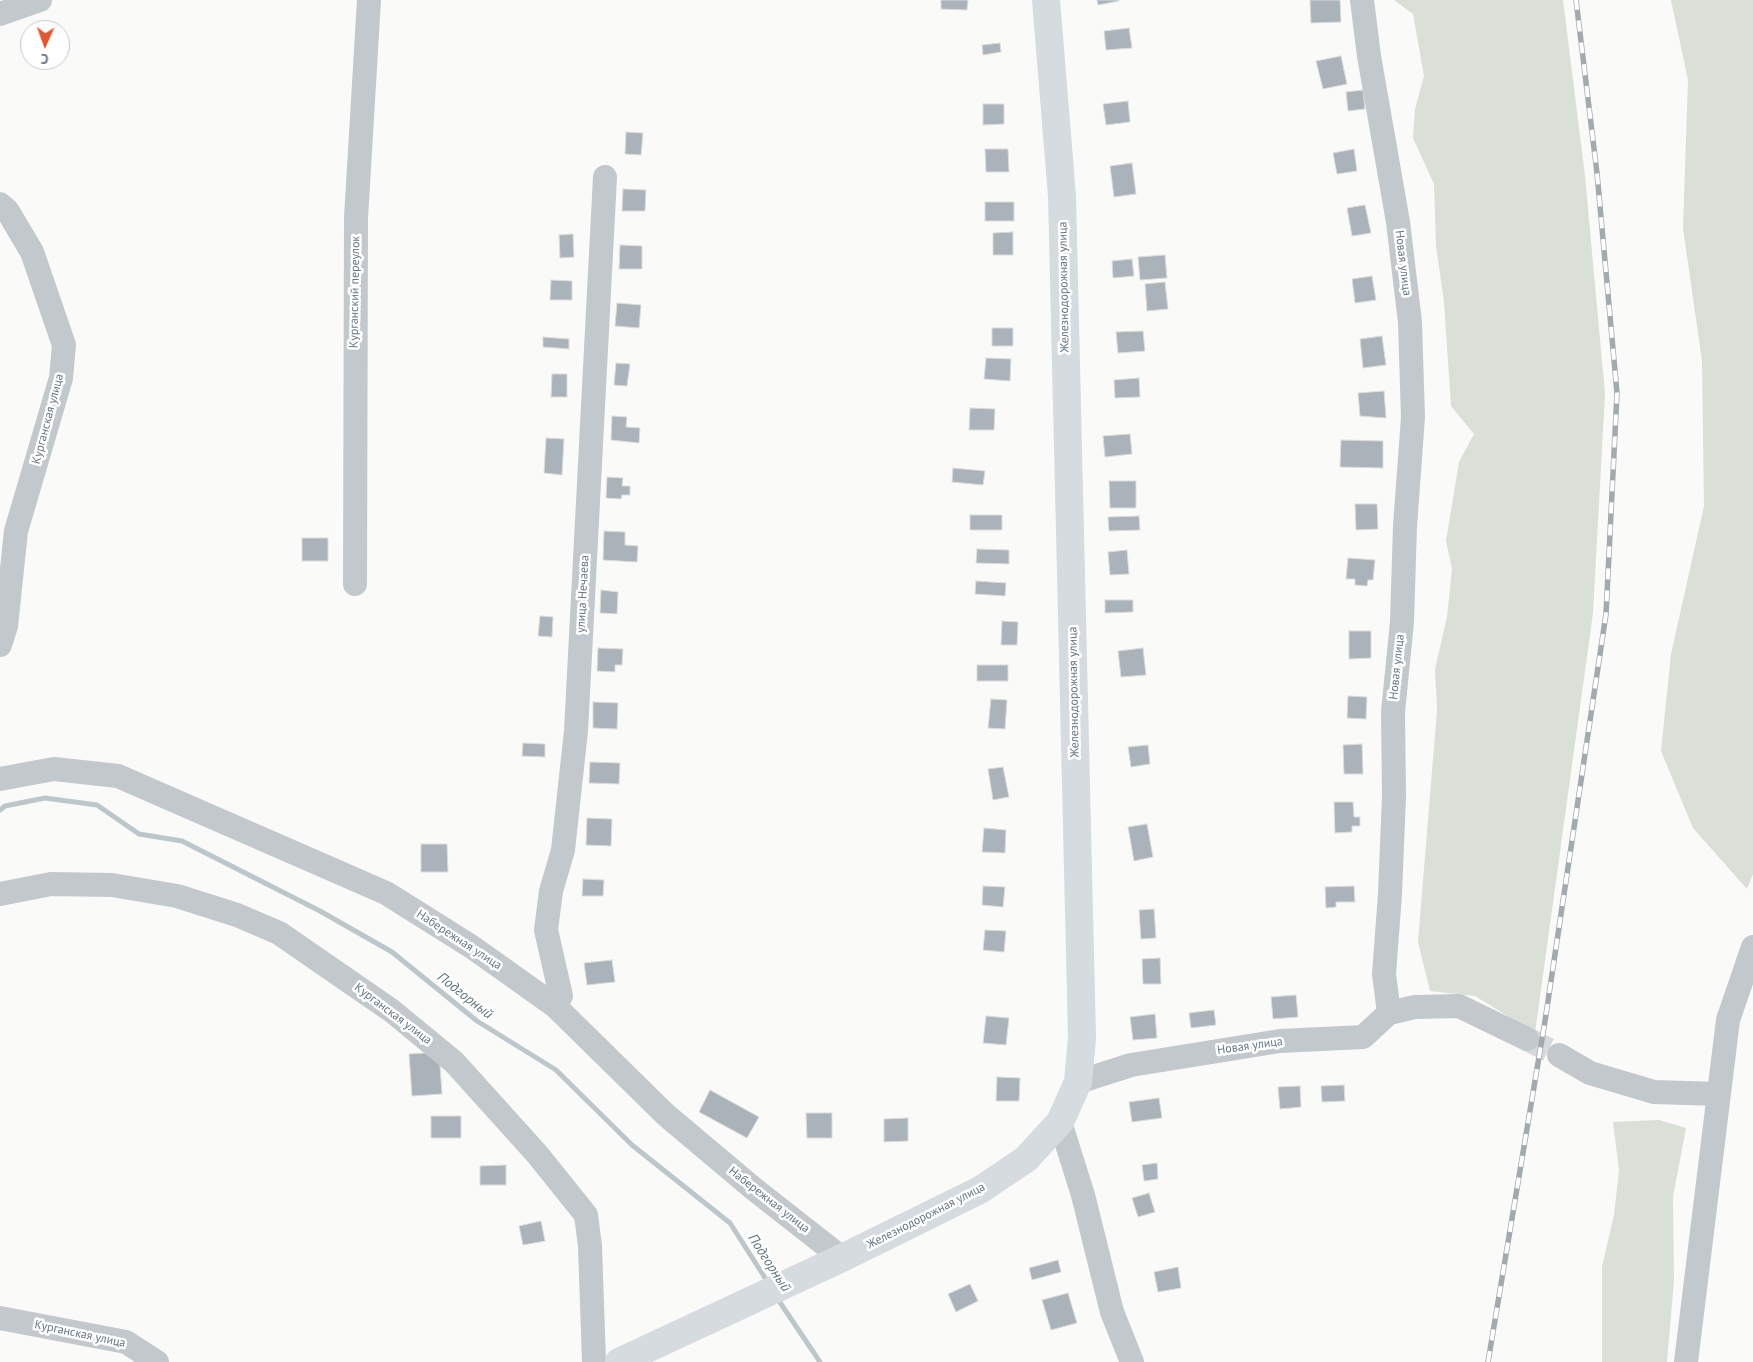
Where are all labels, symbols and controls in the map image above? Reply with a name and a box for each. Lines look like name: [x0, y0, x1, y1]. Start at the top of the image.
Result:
north arrow: [20, 20, 70, 70]
text: С: [40, 50, 49, 68]
street label: Железнодорожная улица: [1056, 221, 1072, 353]
street label: Новая улица: [1392, 229, 1414, 297]
street label: Курганский переулок: [347, 236, 363, 348]
street label: Курганская улица: [29, 372, 67, 466]
street label: улица Нечаева: [574, 555, 592, 633]
street label: Железнодорожная улица: [1066, 626, 1082, 758]
street label: Новая улица: [1386, 633, 1408, 701]
street label: Набережная улица: [414, 907, 504, 973]
water label: Подгорный: [434, 969, 496, 1023]
street label: Курганская улица: [352, 980, 434, 1048]
street label: Новая улица: [1216, 1034, 1284, 1058]
street label: Набережная улица: [726, 1164, 812, 1236]
street label: Железнодорожная улица: [864, 1180, 988, 1252]
water label: Подгорный: [744, 1231, 794, 1295]
street label: Курганская улица: [33, 1317, 127, 1351]

